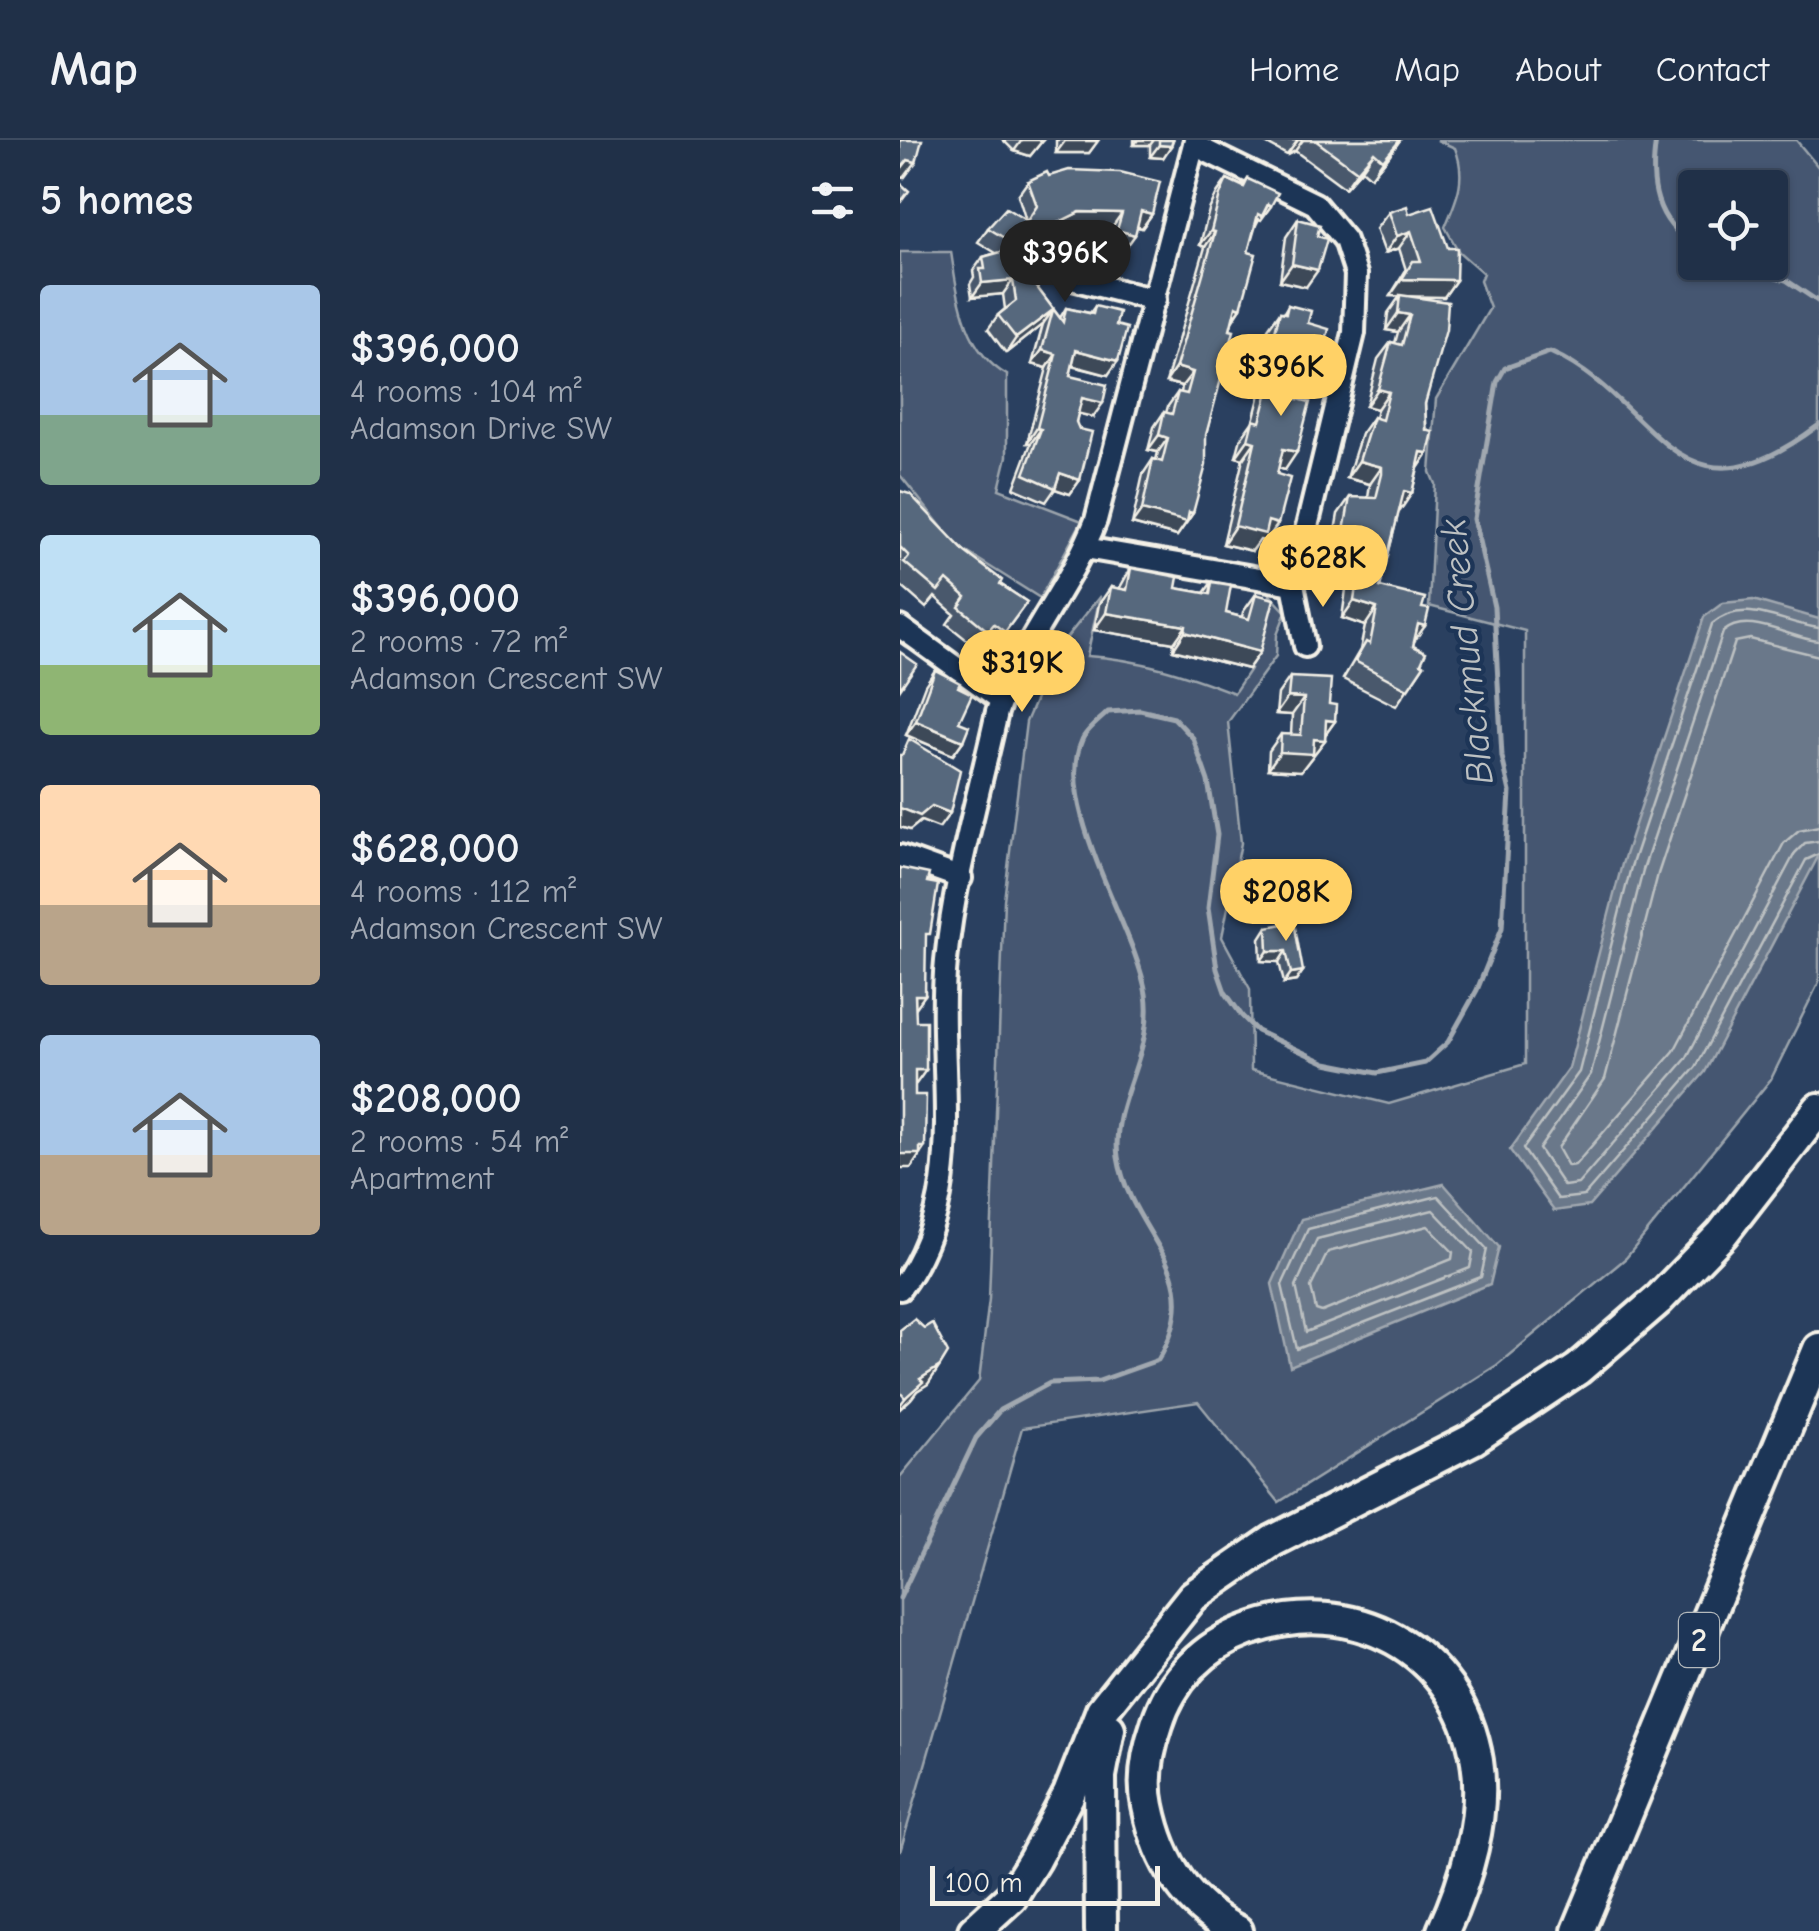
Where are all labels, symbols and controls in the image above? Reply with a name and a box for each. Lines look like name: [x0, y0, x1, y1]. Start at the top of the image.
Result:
text: Map: [50, 42, 138, 97]
text: Home: [1249, 49, 1339, 90]
text: Map: [1394, 49, 1460, 90]
text: About: [1515, 49, 1601, 90]
text: Contact: [1656, 49, 1769, 90]
map controls: [1678, 170, 1788, 280]
button: locate: [1678, 170, 1788, 280]
icon: filters: [805, 173, 860, 228]
text: 5 homes: [40, 176, 193, 225]
pin: $396K: [995, 220, 1135, 305]
text: $396K: [1022, 234, 1108, 271]
text: $396,000: [350, 324, 520, 373]
icon: home: [120, 325, 240, 445]
pin: $396K: [1211, 334, 1351, 419]
text: $396K: [1238, 348, 1324, 385]
text: 4 rooms · 104 m²: [350, 373, 582, 410]
text: Adamson Drive SW: [350, 410, 612, 447]
water label: Blackmud Creek: [1431, 517, 1503, 787]
pin: $628K: [1253, 525, 1393, 610]
text: $628K: [1280, 539, 1366, 576]
text: $396,000: [350, 574, 520, 623]
icon: home: [120, 575, 240, 695]
text: 2 rooms · 72 m²: [350, 623, 567, 660]
pin: $319K: [952, 630, 1092, 715]
text: $319K: [981, 644, 1063, 681]
text: Adamson Crescent SW: [350, 660, 662, 697]
text: $628,000: [350, 824, 520, 873]
icon: home: [120, 825, 240, 945]
pin: $208K: [1216, 859, 1356, 944]
text: 4 rooms · 112 m²: [350, 873, 576, 910]
text: $208K: [1242, 873, 1330, 910]
text: Adamson Crescent SW: [350, 910, 662, 947]
text: $208,000: [350, 1074, 522, 1123]
icon: home: [120, 1075, 240, 1195]
text: 2 rooms · 54 m²: [350, 1123, 568, 1160]
text: Apartment: [350, 1160, 493, 1197]
road number: 2: [1679, 1613, 1719, 1667]
scale bar: [930, 1861, 1160, 1906]
text: 100 m: [945, 1867, 1023, 1899]

